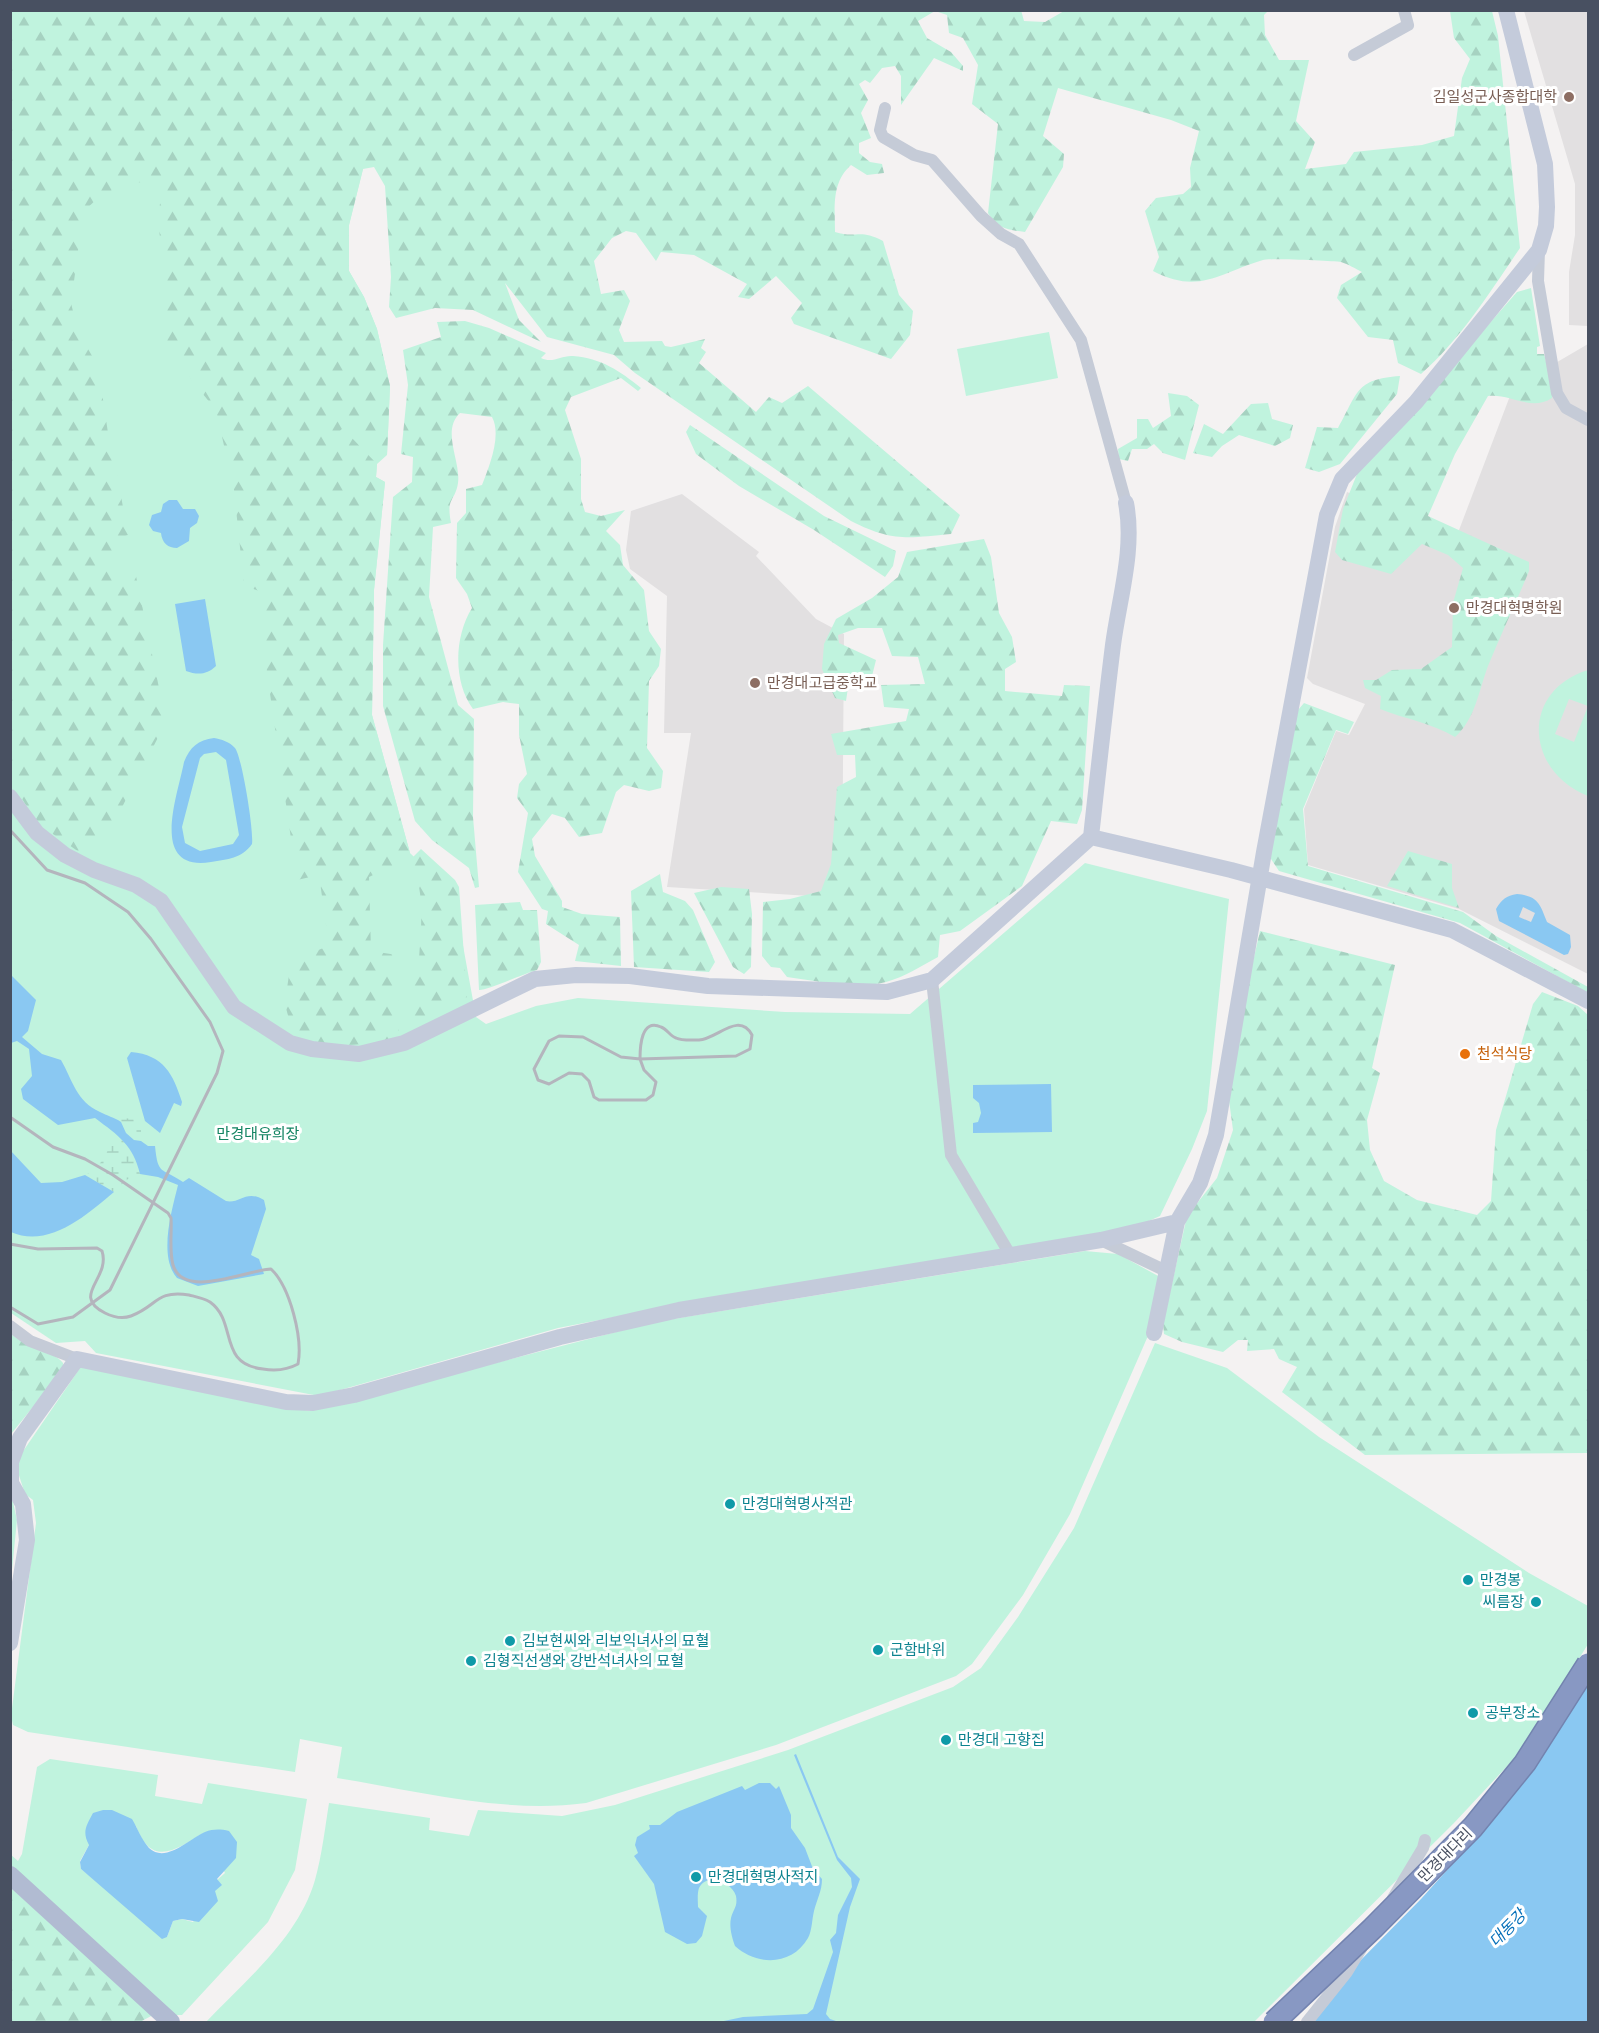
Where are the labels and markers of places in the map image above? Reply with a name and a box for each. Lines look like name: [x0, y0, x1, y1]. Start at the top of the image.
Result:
place label: 김일성군사종합대학: [1433, 88, 1557, 106]
marker: 김일성군사종합대학: [1562, 90, 1576, 104]
place label: 만경대혁명학원: [1466, 599, 1563, 617]
marker: 만경대혁명학원: [1447, 601, 1461, 615]
place label: 만경대고급중학교: [767, 674, 877, 692]
marker: 만경대고급중학교: [748, 676, 762, 690]
place label: 천석식당: [1477, 1045, 1532, 1063]
marker: 천석식당: [1458, 1047, 1472, 1061]
place label: 만경대혁명사적관: [742, 1495, 853, 1513]
marker: 만경대혁명사적관: [723, 1497, 737, 1511]
place label: 만경봉: [1480, 1571, 1521, 1589]
marker: 만경봉: [1461, 1573, 1475, 1587]
place label: 씨름장: [1483, 1593, 1524, 1611]
marker: 씨름장: [1529, 1595, 1543, 1609]
place label: 김보현씨와 리보익녀사의 묘혈: [522, 1632, 709, 1650]
marker: 김보현씨와 리보익녀사의 묘혈: [503, 1634, 517, 1648]
place label: 군함바위: [890, 1641, 945, 1659]
marker: 군함바위: [871, 1643, 885, 1657]
place label: 김형직선생와 강반석녀사의 묘혈: [483, 1652, 684, 1670]
marker: 김형직선생와 강반석녀사의 묘혈: [464, 1654, 478, 1668]
place label: 공부장소: [1485, 1704, 1540, 1722]
marker: 공부장소: [1466, 1706, 1480, 1720]
place label: 만경대 고향집: [958, 1731, 1045, 1749]
marker: 만경대 고향집: [939, 1733, 953, 1747]
place label: 만경대혁명사적지: [708, 1868, 818, 1886]
marker: 만경대혁명사적지: [689, 1870, 703, 1884]

